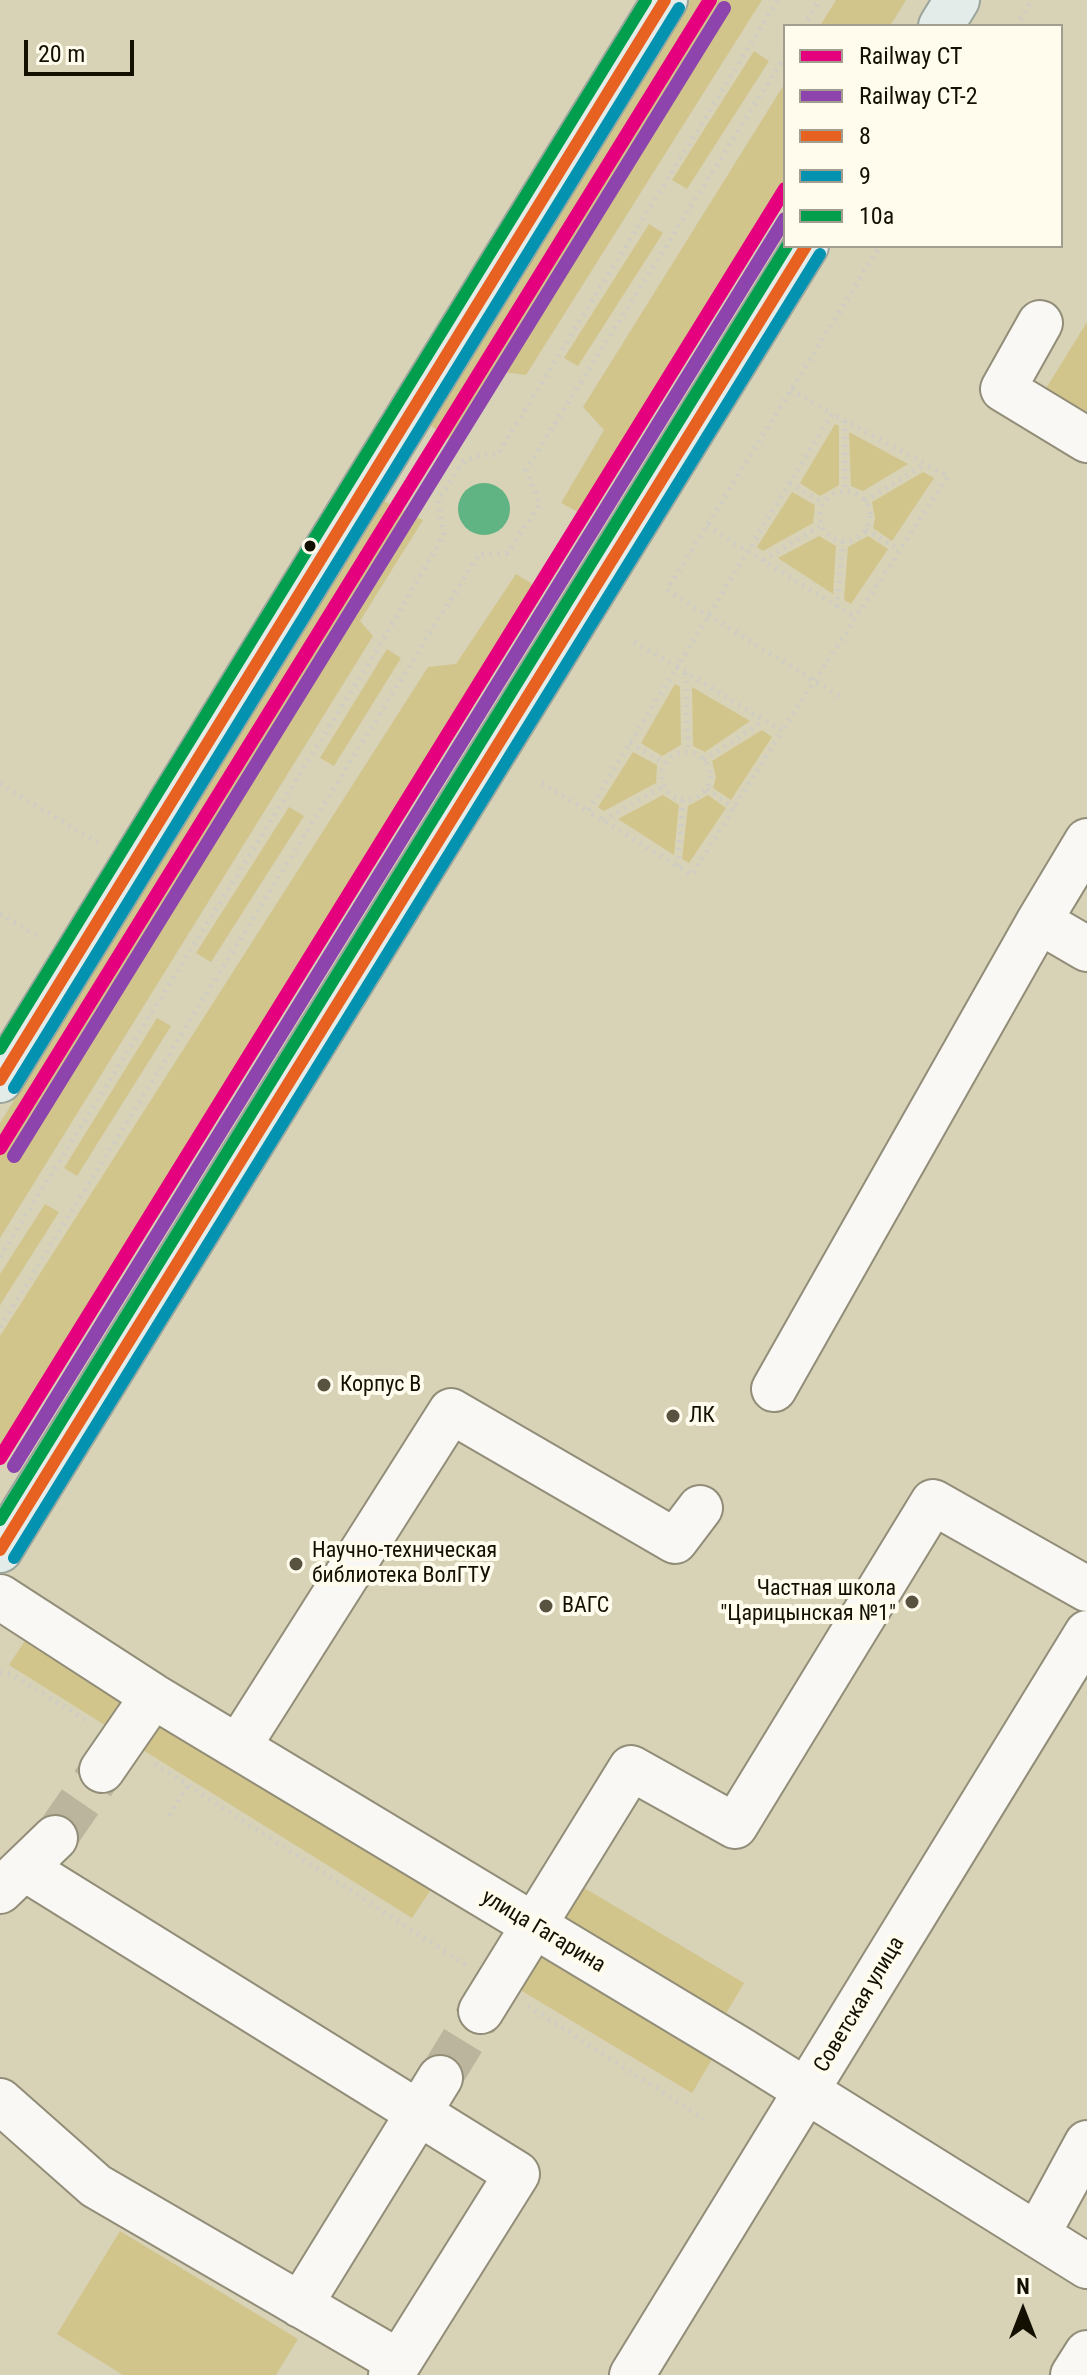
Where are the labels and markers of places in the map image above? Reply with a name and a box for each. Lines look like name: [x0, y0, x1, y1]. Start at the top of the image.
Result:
unlabelled marker: [302, 538, 318, 554]
place label: Корпус В: [340, 1372, 421, 1398]
marker: Корпус В: [315, 1376, 333, 1394]
place label: ЛК: [689, 1403, 715, 1429]
marker: ЛК: [664, 1407, 682, 1425]
place label: Научно-техническая библиотека ВолГТУ: [312, 1538, 497, 1590]
marker: Научно-техническая библиотека ВолГТУ: [287, 1555, 305, 1573]
place label: Частная школа "Царицынская №1": [720, 1576, 896, 1628]
place label: ВАГС: [562, 1593, 609, 1619]
marker: Частная школа "Царицынская №1": [903, 1593, 921, 1611]
marker: ВАГС: [537, 1597, 555, 1615]

